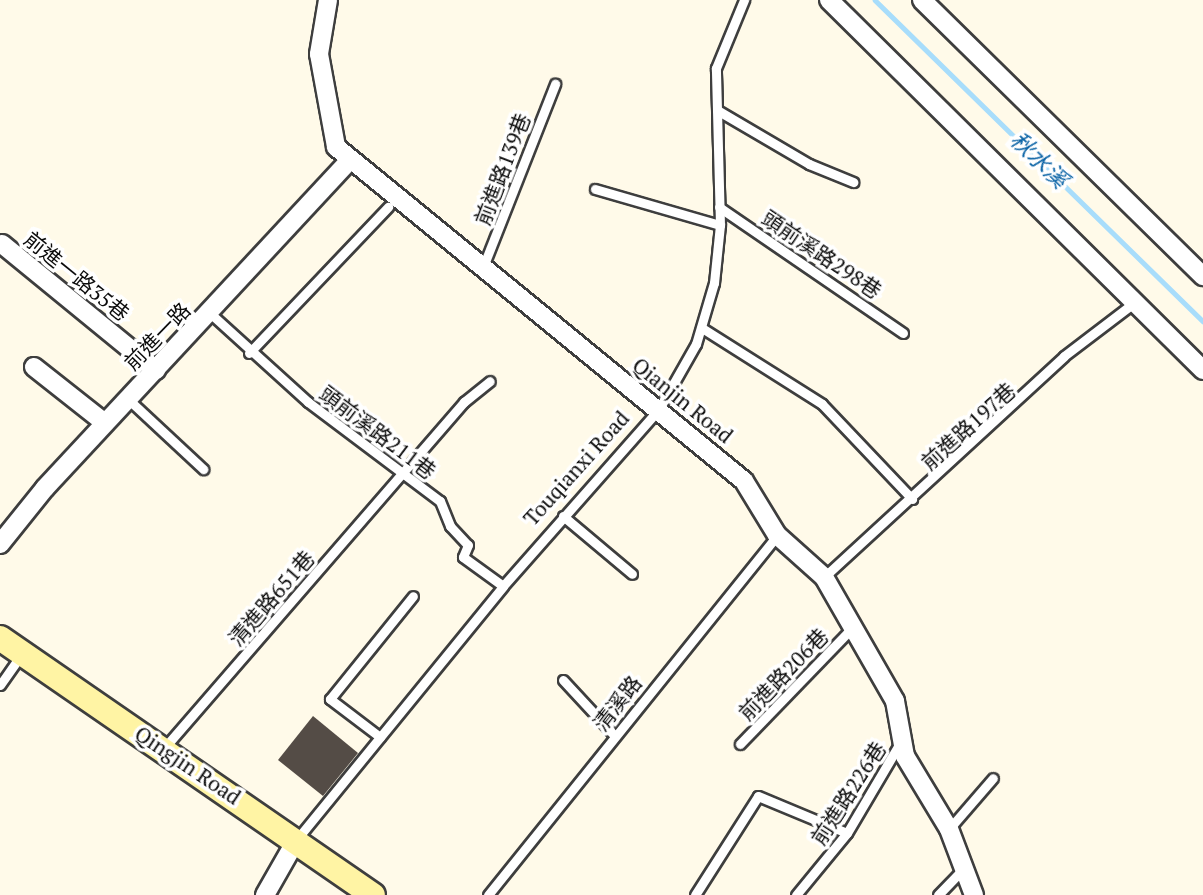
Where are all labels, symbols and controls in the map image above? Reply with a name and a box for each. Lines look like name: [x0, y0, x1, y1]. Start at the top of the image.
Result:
street label: 前進路139巷: [469, 110, 535, 228]
water label: 秋水溪: [1005, 126, 1073, 194]
street label: 頭前溪路298巷: [758, 205, 886, 303]
street label: 前進一路35巷: [20, 226, 134, 326]
street label: 前進一路: [119, 297, 195, 375]
street label: Qianjin Road: [628, 352, 738, 448]
street label: 前進路197巷: [916, 377, 1020, 475]
street label: 頭前溪路211巷: [315, 380, 441, 484]
street label: Touqianxi Road: [518, 406, 634, 530]
street label: 清進路651巷: [223, 545, 319, 651]
street label: 前進路206巷: [733, 623, 833, 725]
street label: 清溪路: [588, 670, 646, 736]
street label: Qingjin Road: [130, 720, 246, 810]
street label: 前進路226巷: [805, 737, 891, 849]

